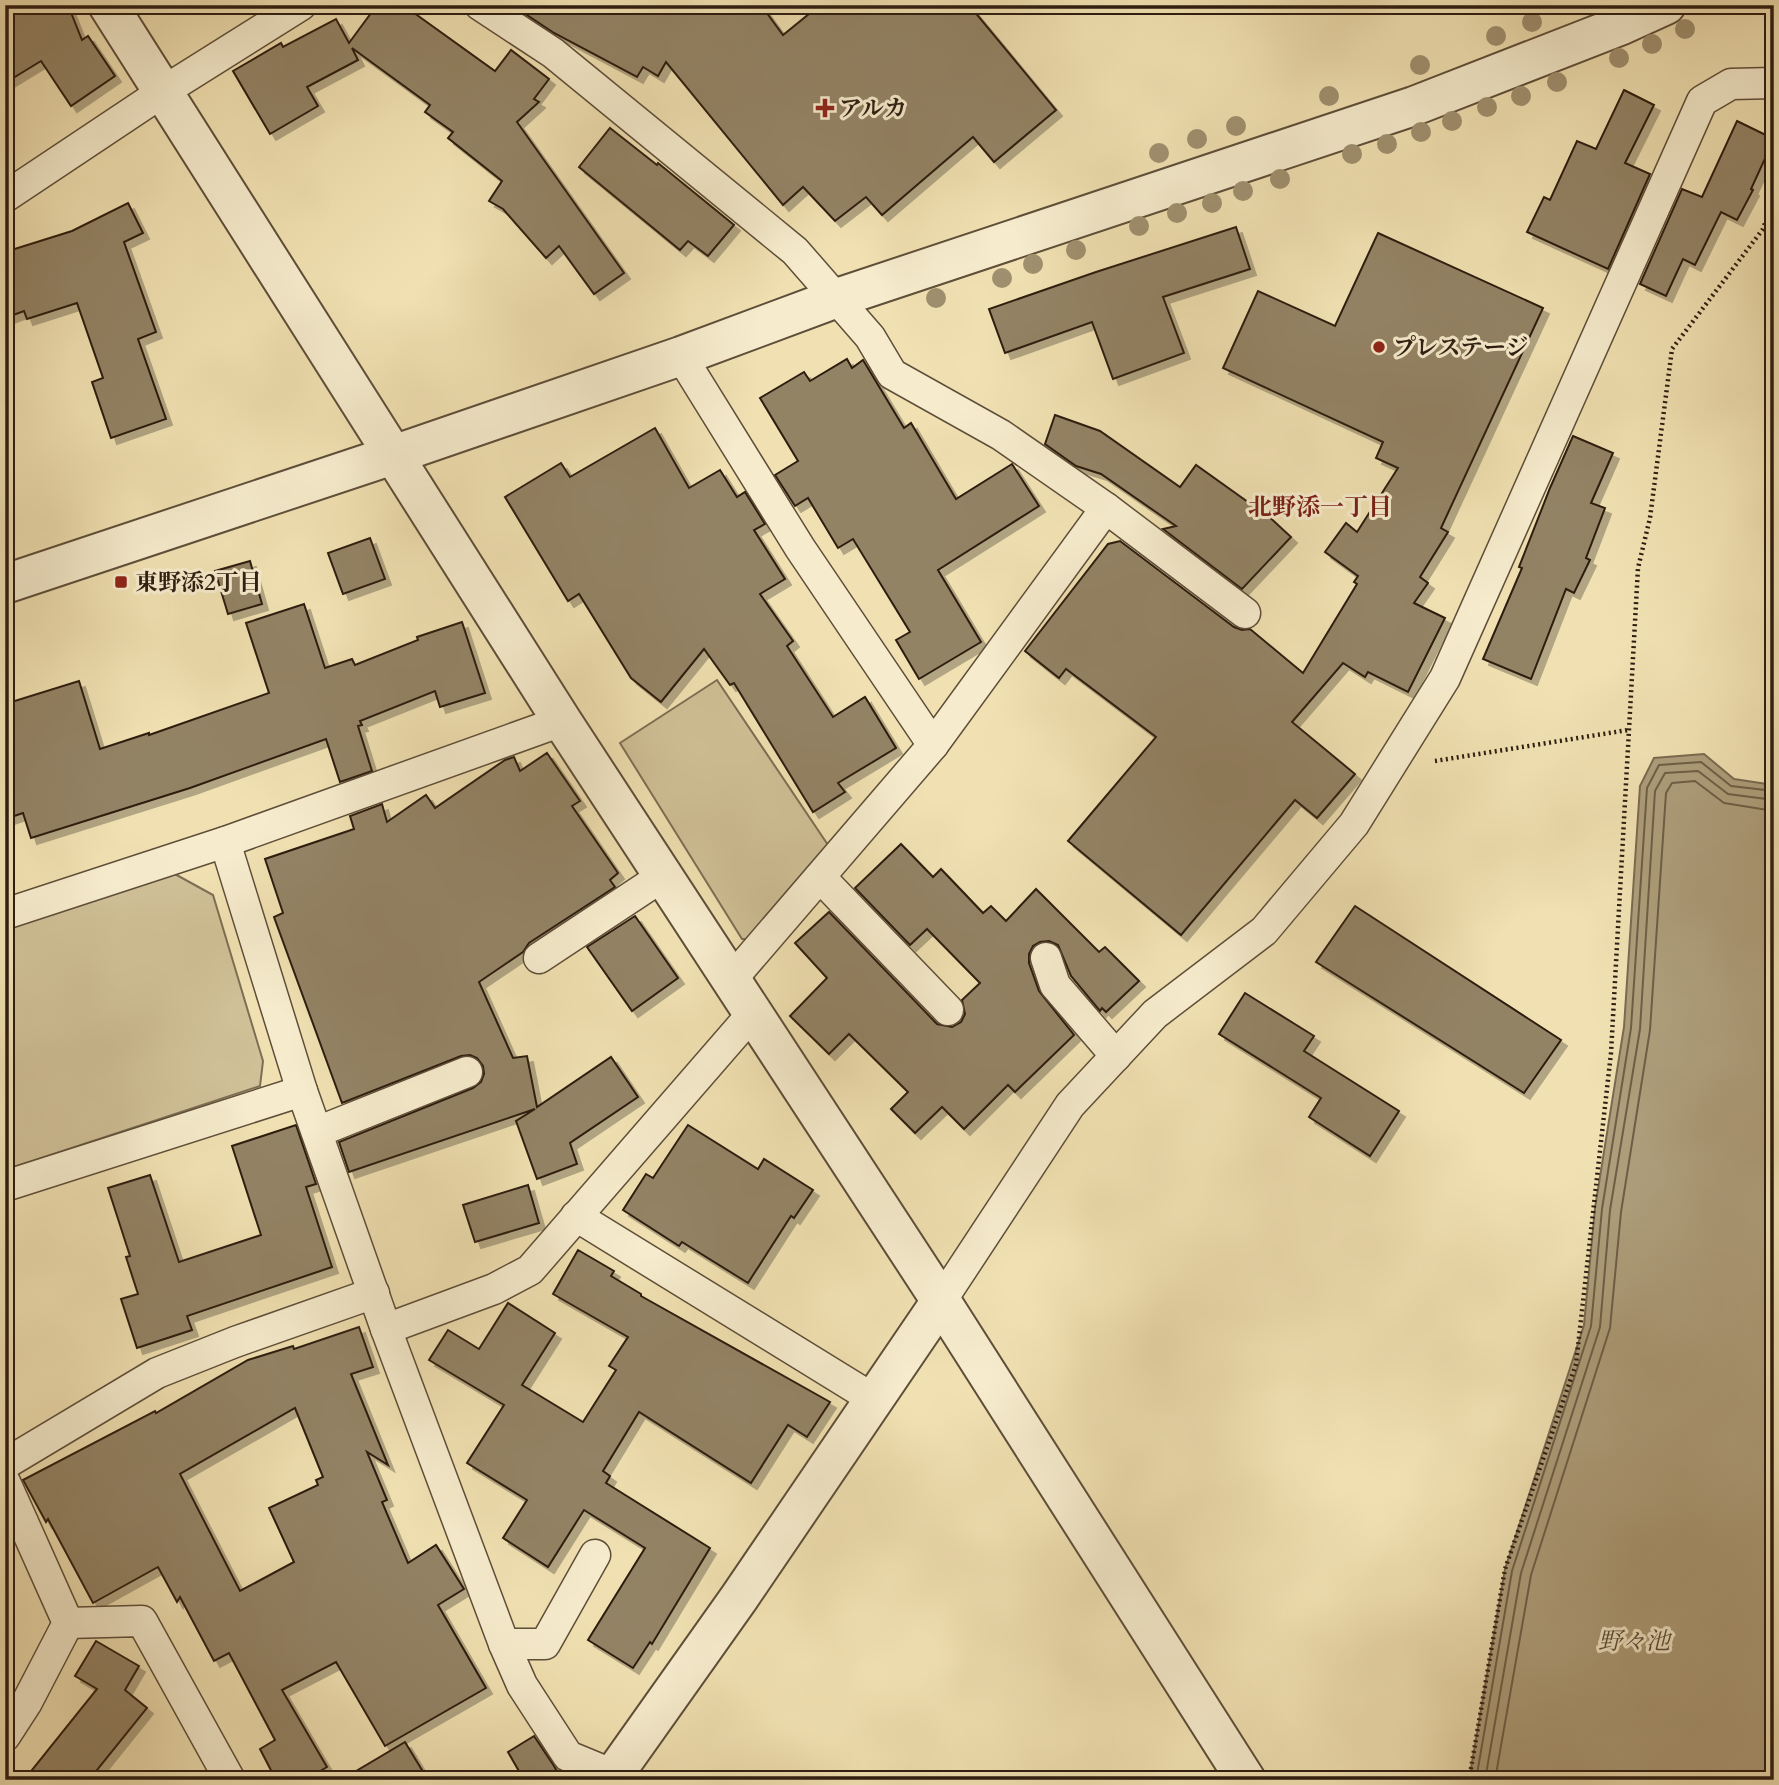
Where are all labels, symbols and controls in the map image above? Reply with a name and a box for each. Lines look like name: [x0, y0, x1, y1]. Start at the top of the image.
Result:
place label: アルカ: [839, 93, 907, 124]
marker: アルカ: [817, 100, 833, 116]
place label: プレステージ: [1393, 332, 1528, 363]
marker: プレステージ: [1371, 339, 1387, 355]
district label: 北野添一丁目: [1248, 491, 1392, 524]
place label: 東野添2丁目: [135, 567, 262, 598]
marker: 東野添2丁目: [113, 574, 129, 590]
water label: 野々池: [1598, 1625, 1673, 1658]

